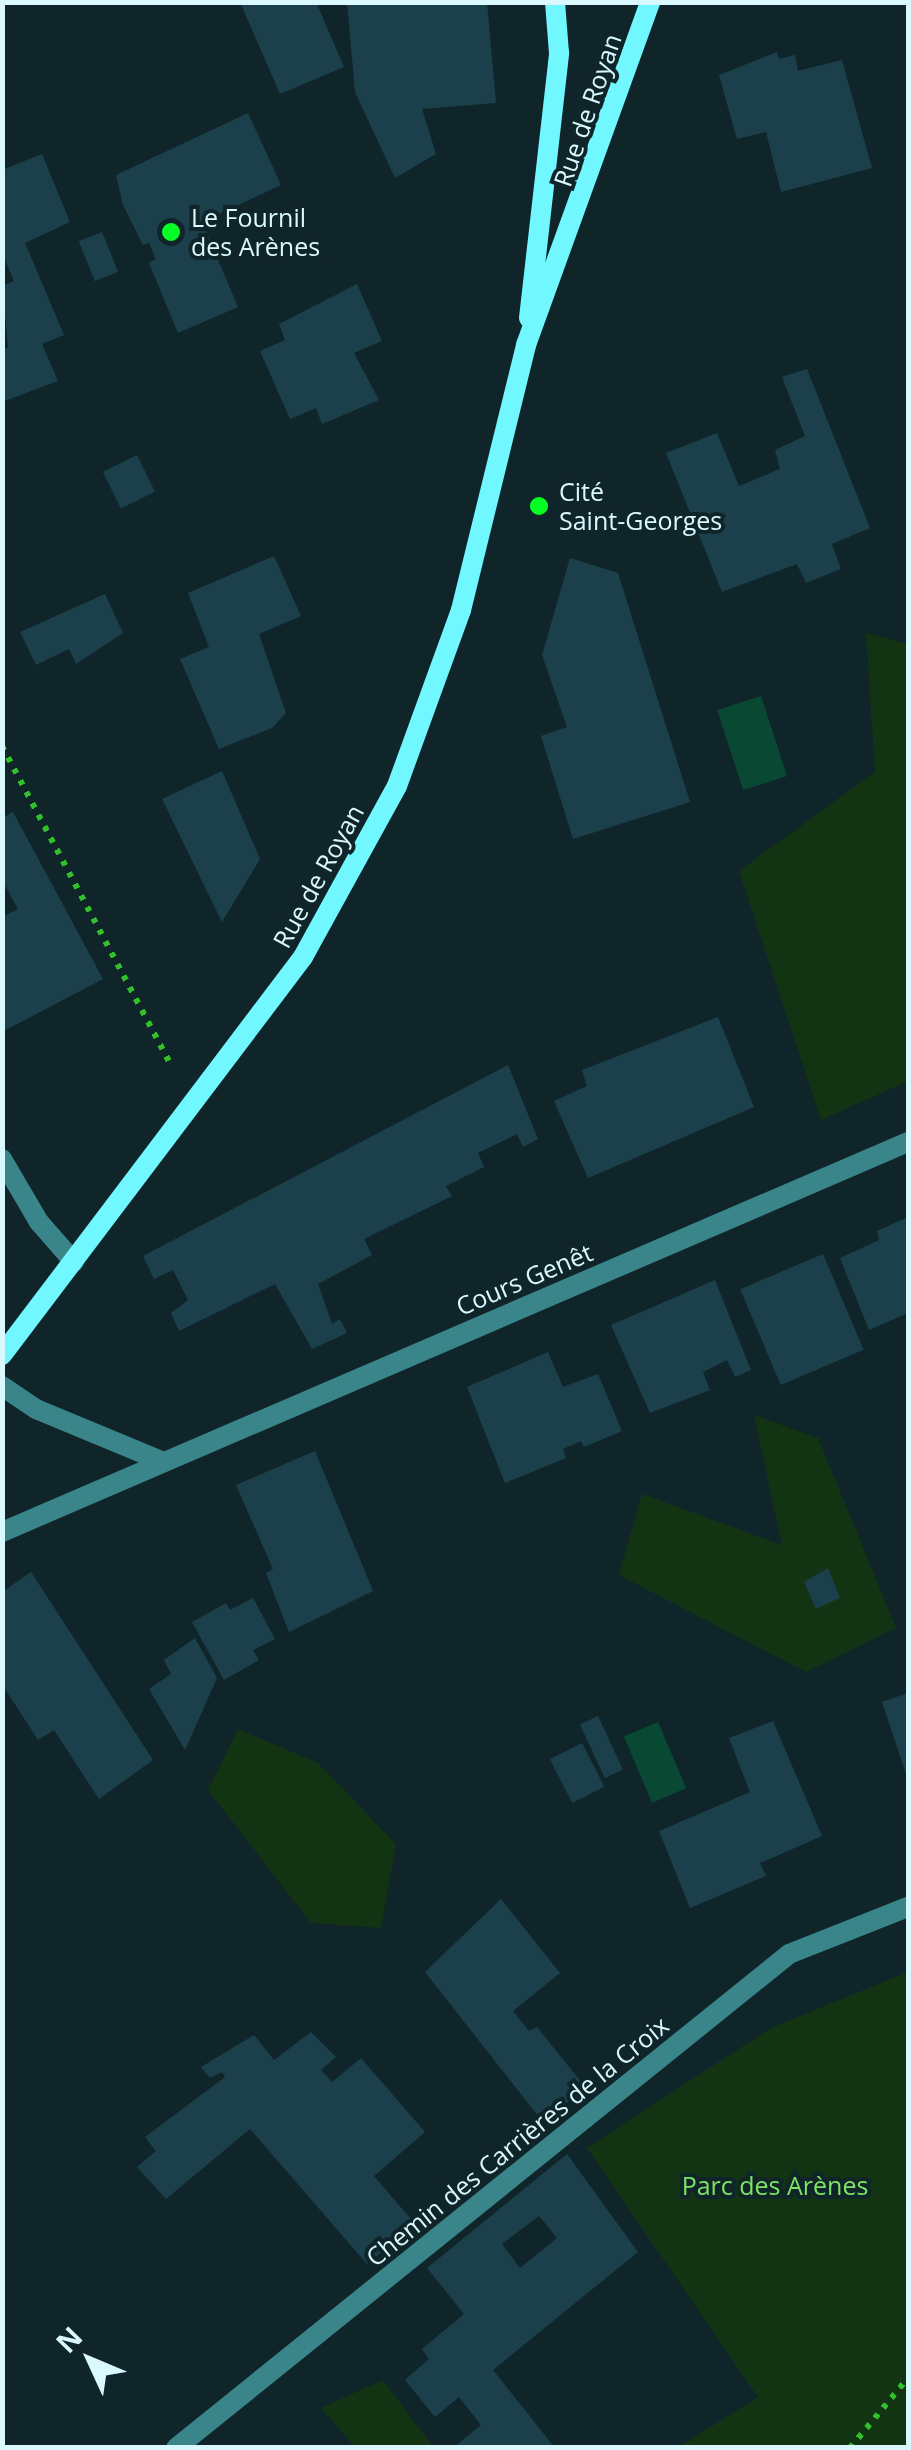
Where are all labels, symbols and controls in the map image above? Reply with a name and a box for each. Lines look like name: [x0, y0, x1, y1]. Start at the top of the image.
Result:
street label: Rue de Royan: [547, 30, 627, 190]
place label: Le Fournil des Arènes: [191, 203, 320, 262]
marker: Le Fournil des Arènes: [160, 221, 182, 243]
place label: Cité Saint-Georges: [559, 477, 722, 536]
marker: Cité Saint-Georges: [528, 495, 550, 517]
street label: Rue de Royan: [266, 799, 370, 953]
street label: Cours Genêt: [451, 1237, 597, 1321]
street label: Chemin des Carrières de la Croix: [360, 2010, 674, 2272]
park label: Parc des Arènes: [682, 2170, 868, 2200]
north arrow: [40, 2310, 140, 2410]
text: N: [47, 2318, 90, 2361]

